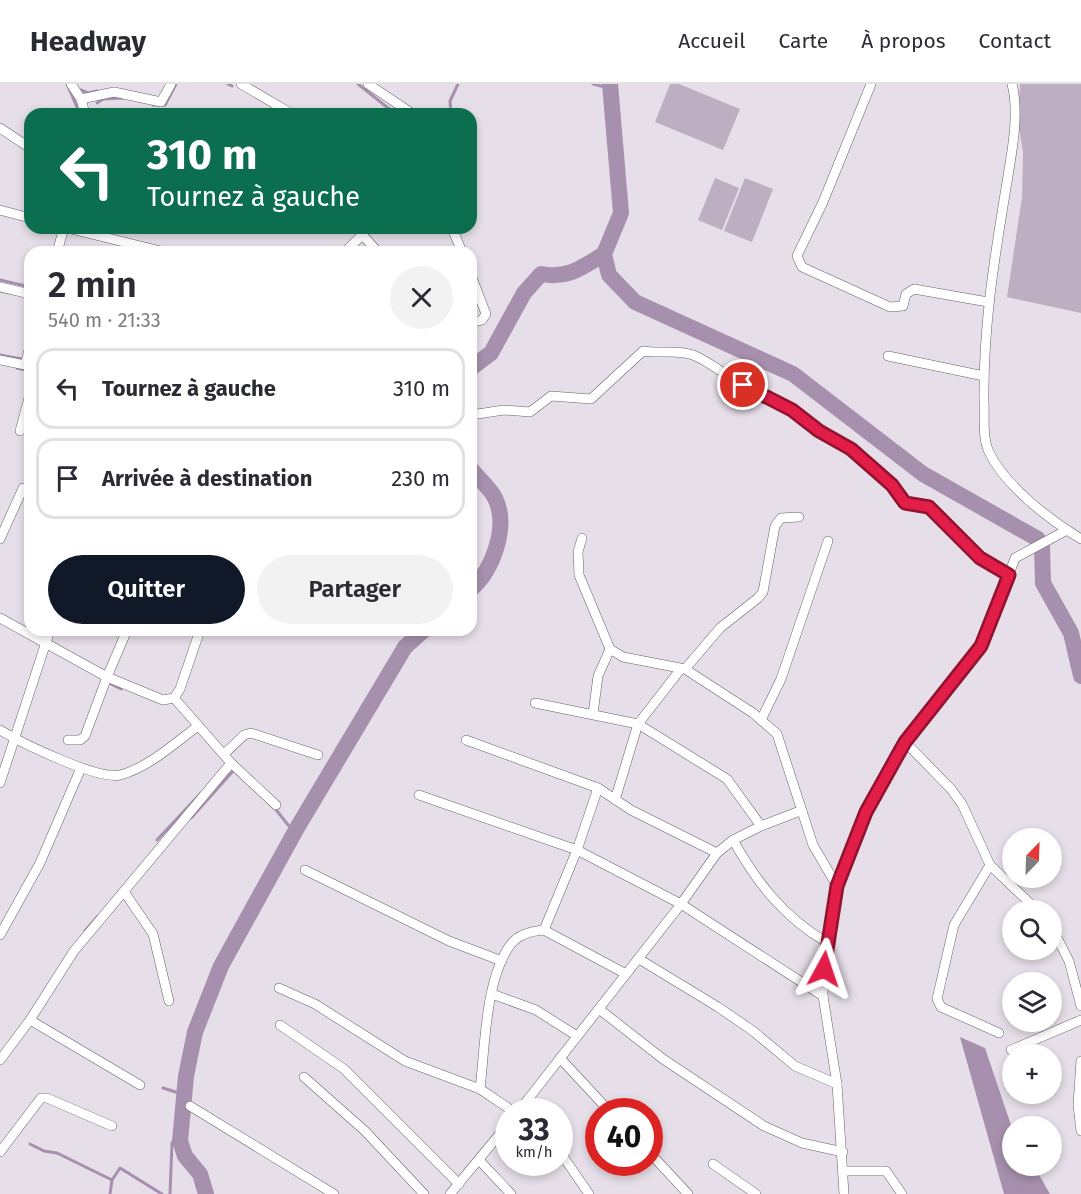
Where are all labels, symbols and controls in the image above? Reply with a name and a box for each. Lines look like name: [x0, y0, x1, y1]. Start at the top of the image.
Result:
text: Headway: [30, 25, 146, 58]
text: Accueil: [678, 28, 745, 54]
text: Carte: [778, 28, 828, 54]
text: À propos: [861, 28, 946, 54]
text: Contact: [979, 28, 1051, 54]
text: 310 m: [147, 130, 257, 180]
icon: left: [48, 132, 126, 210]
text: Tournez à gauche: [147, 181, 360, 213]
text: 2 min: [48, 263, 137, 307]
button: close: [390, 266, 453, 329]
text: 540 m · 21:33: [48, 308, 161, 332]
pin: [717, 359, 768, 410]
icon: arrive: [726, 368, 759, 401]
icon: left: [51, 372, 84, 405]
text: Tournez à gauche: [102, 375, 276, 402]
text: 310 m: [393, 375, 450, 402]
icon: arrive: [51, 462, 84, 495]
text: Arrivée à destination: [102, 465, 312, 492]
text: 230 m: [391, 465, 450, 492]
button: Quitter: [48, 555, 245, 624]
button: Partager: [257, 555, 453, 624]
north arrow: [1002, 828, 1062, 888]
map controls: [1002, 828, 1062, 1176]
button: search: [1002, 900, 1062, 960]
position arrow: [792, 937, 856, 1001]
button: layers: [1002, 972, 1062, 1032]
button: +: [1002, 1044, 1062, 1104]
speed limit sign: 40: [585, 1098, 663, 1176]
text: 33: [518, 1112, 550, 1148]
button: −: [1002, 1116, 1062, 1176]
text: km/h: [515, 1143, 553, 1161]

